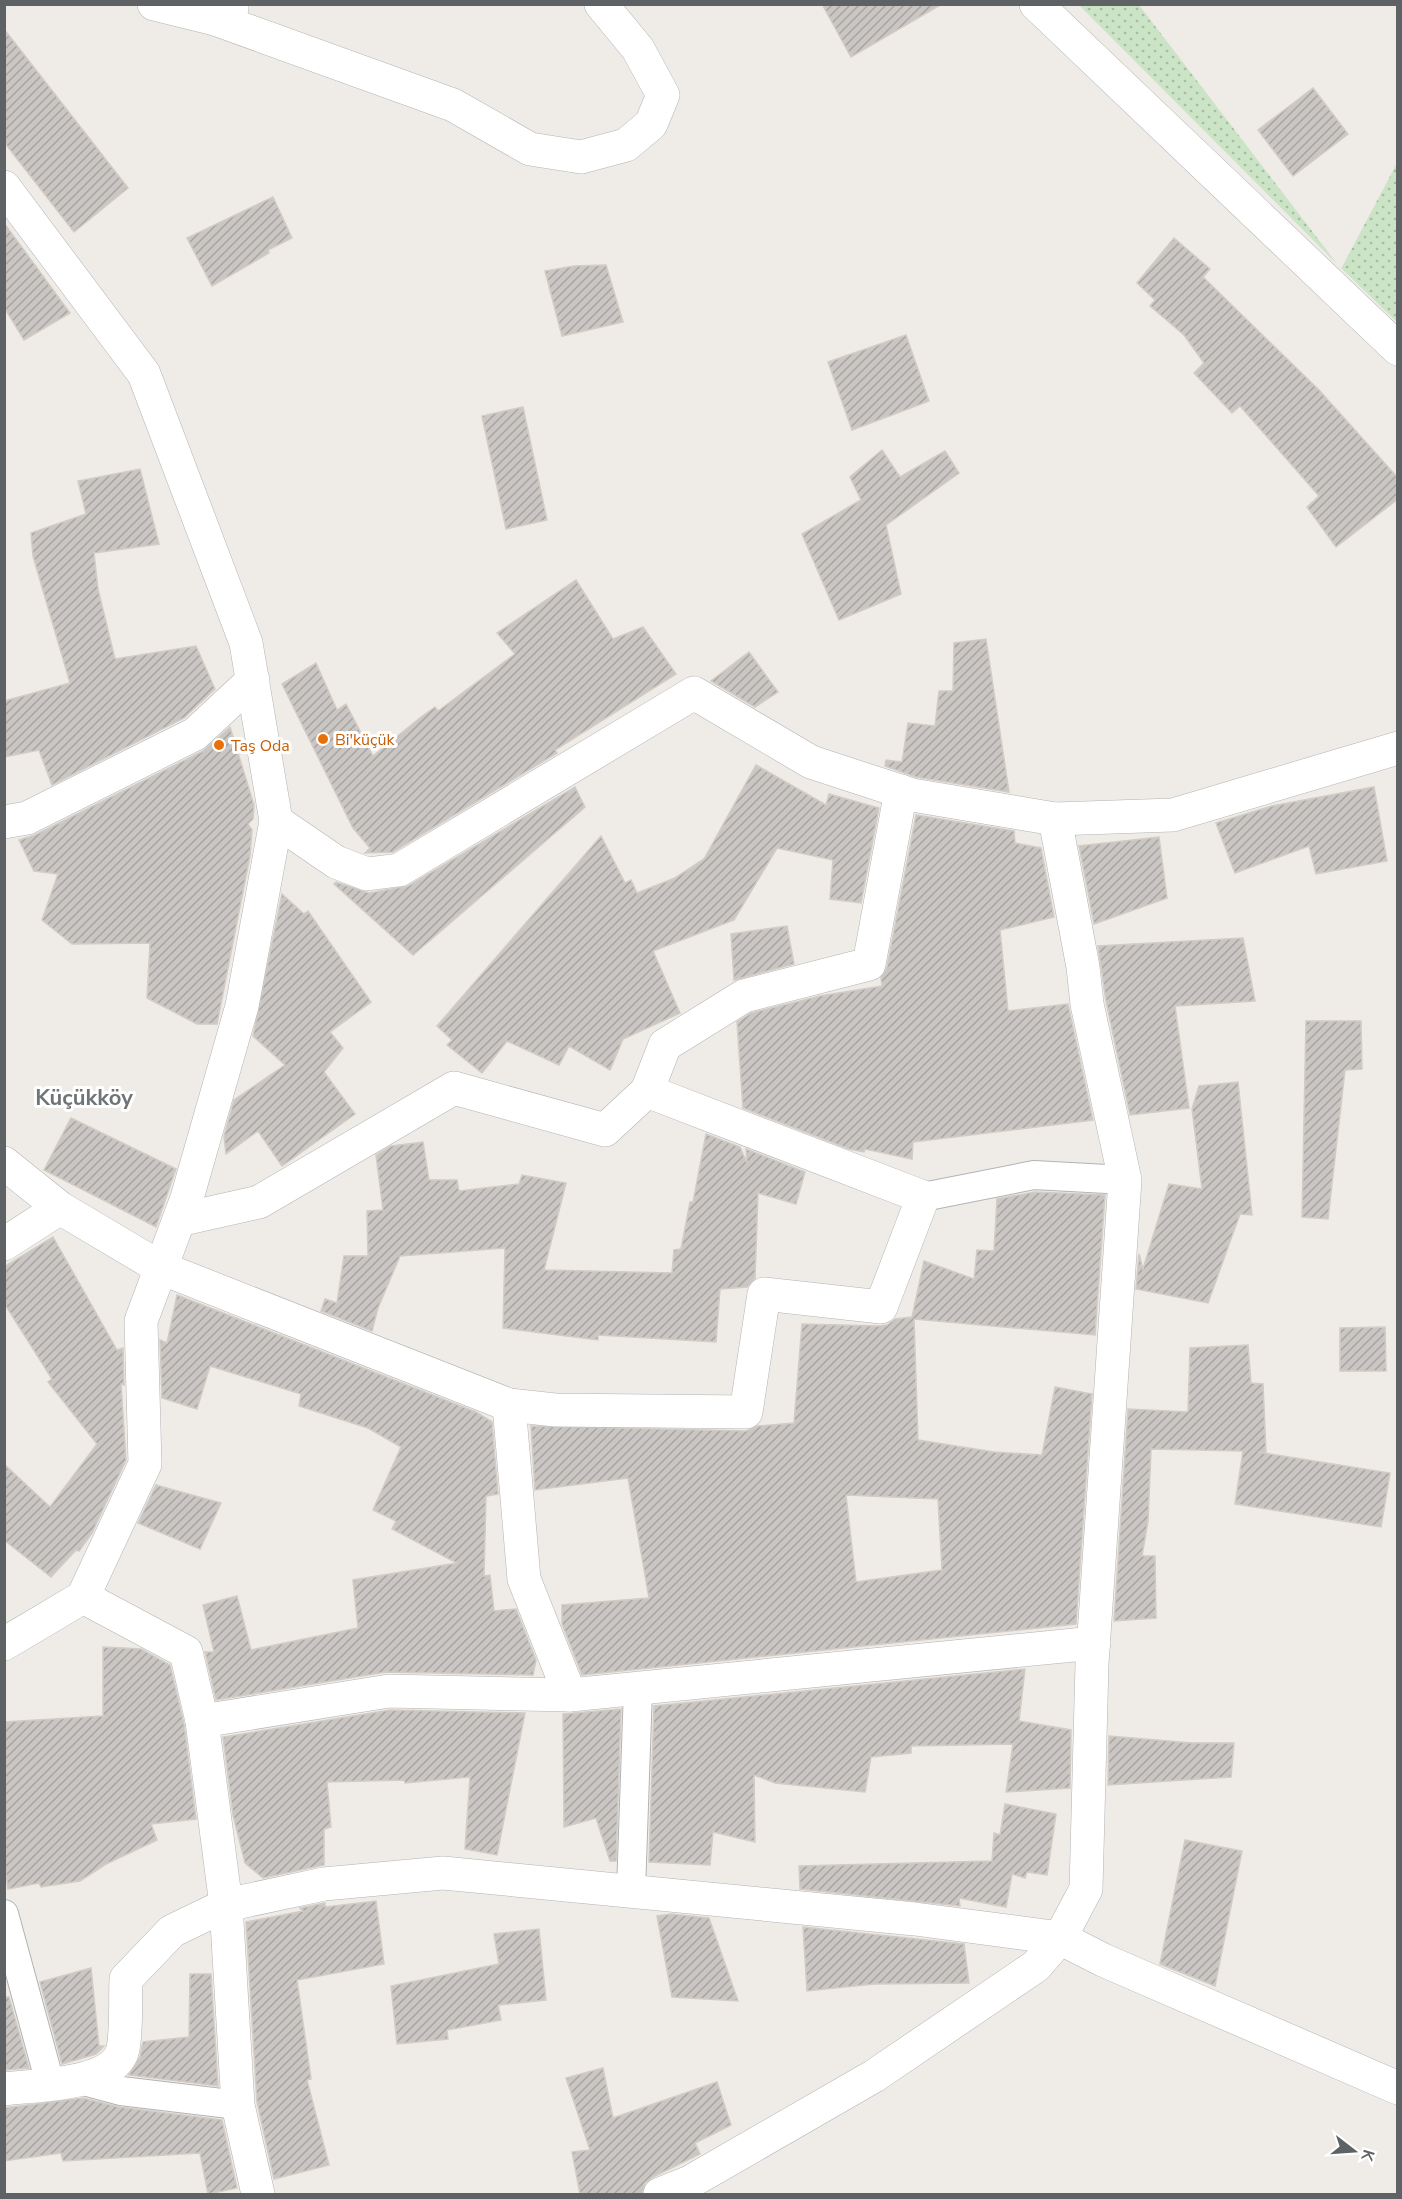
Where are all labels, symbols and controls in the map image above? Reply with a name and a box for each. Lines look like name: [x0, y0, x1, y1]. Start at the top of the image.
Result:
place label: Bi'küçük: [335, 729, 395, 751]
marker: Bi'küçük: [316, 732, 330, 746]
place label: Taş Oda: [231, 735, 290, 757]
marker: Taş Oda: [212, 738, 226, 752]
district label: Küçükköy: [35, 1083, 133, 1113]
north arrow: [1324, 2121, 1384, 2181]
text: K: [1355, 2147, 1379, 2165]

